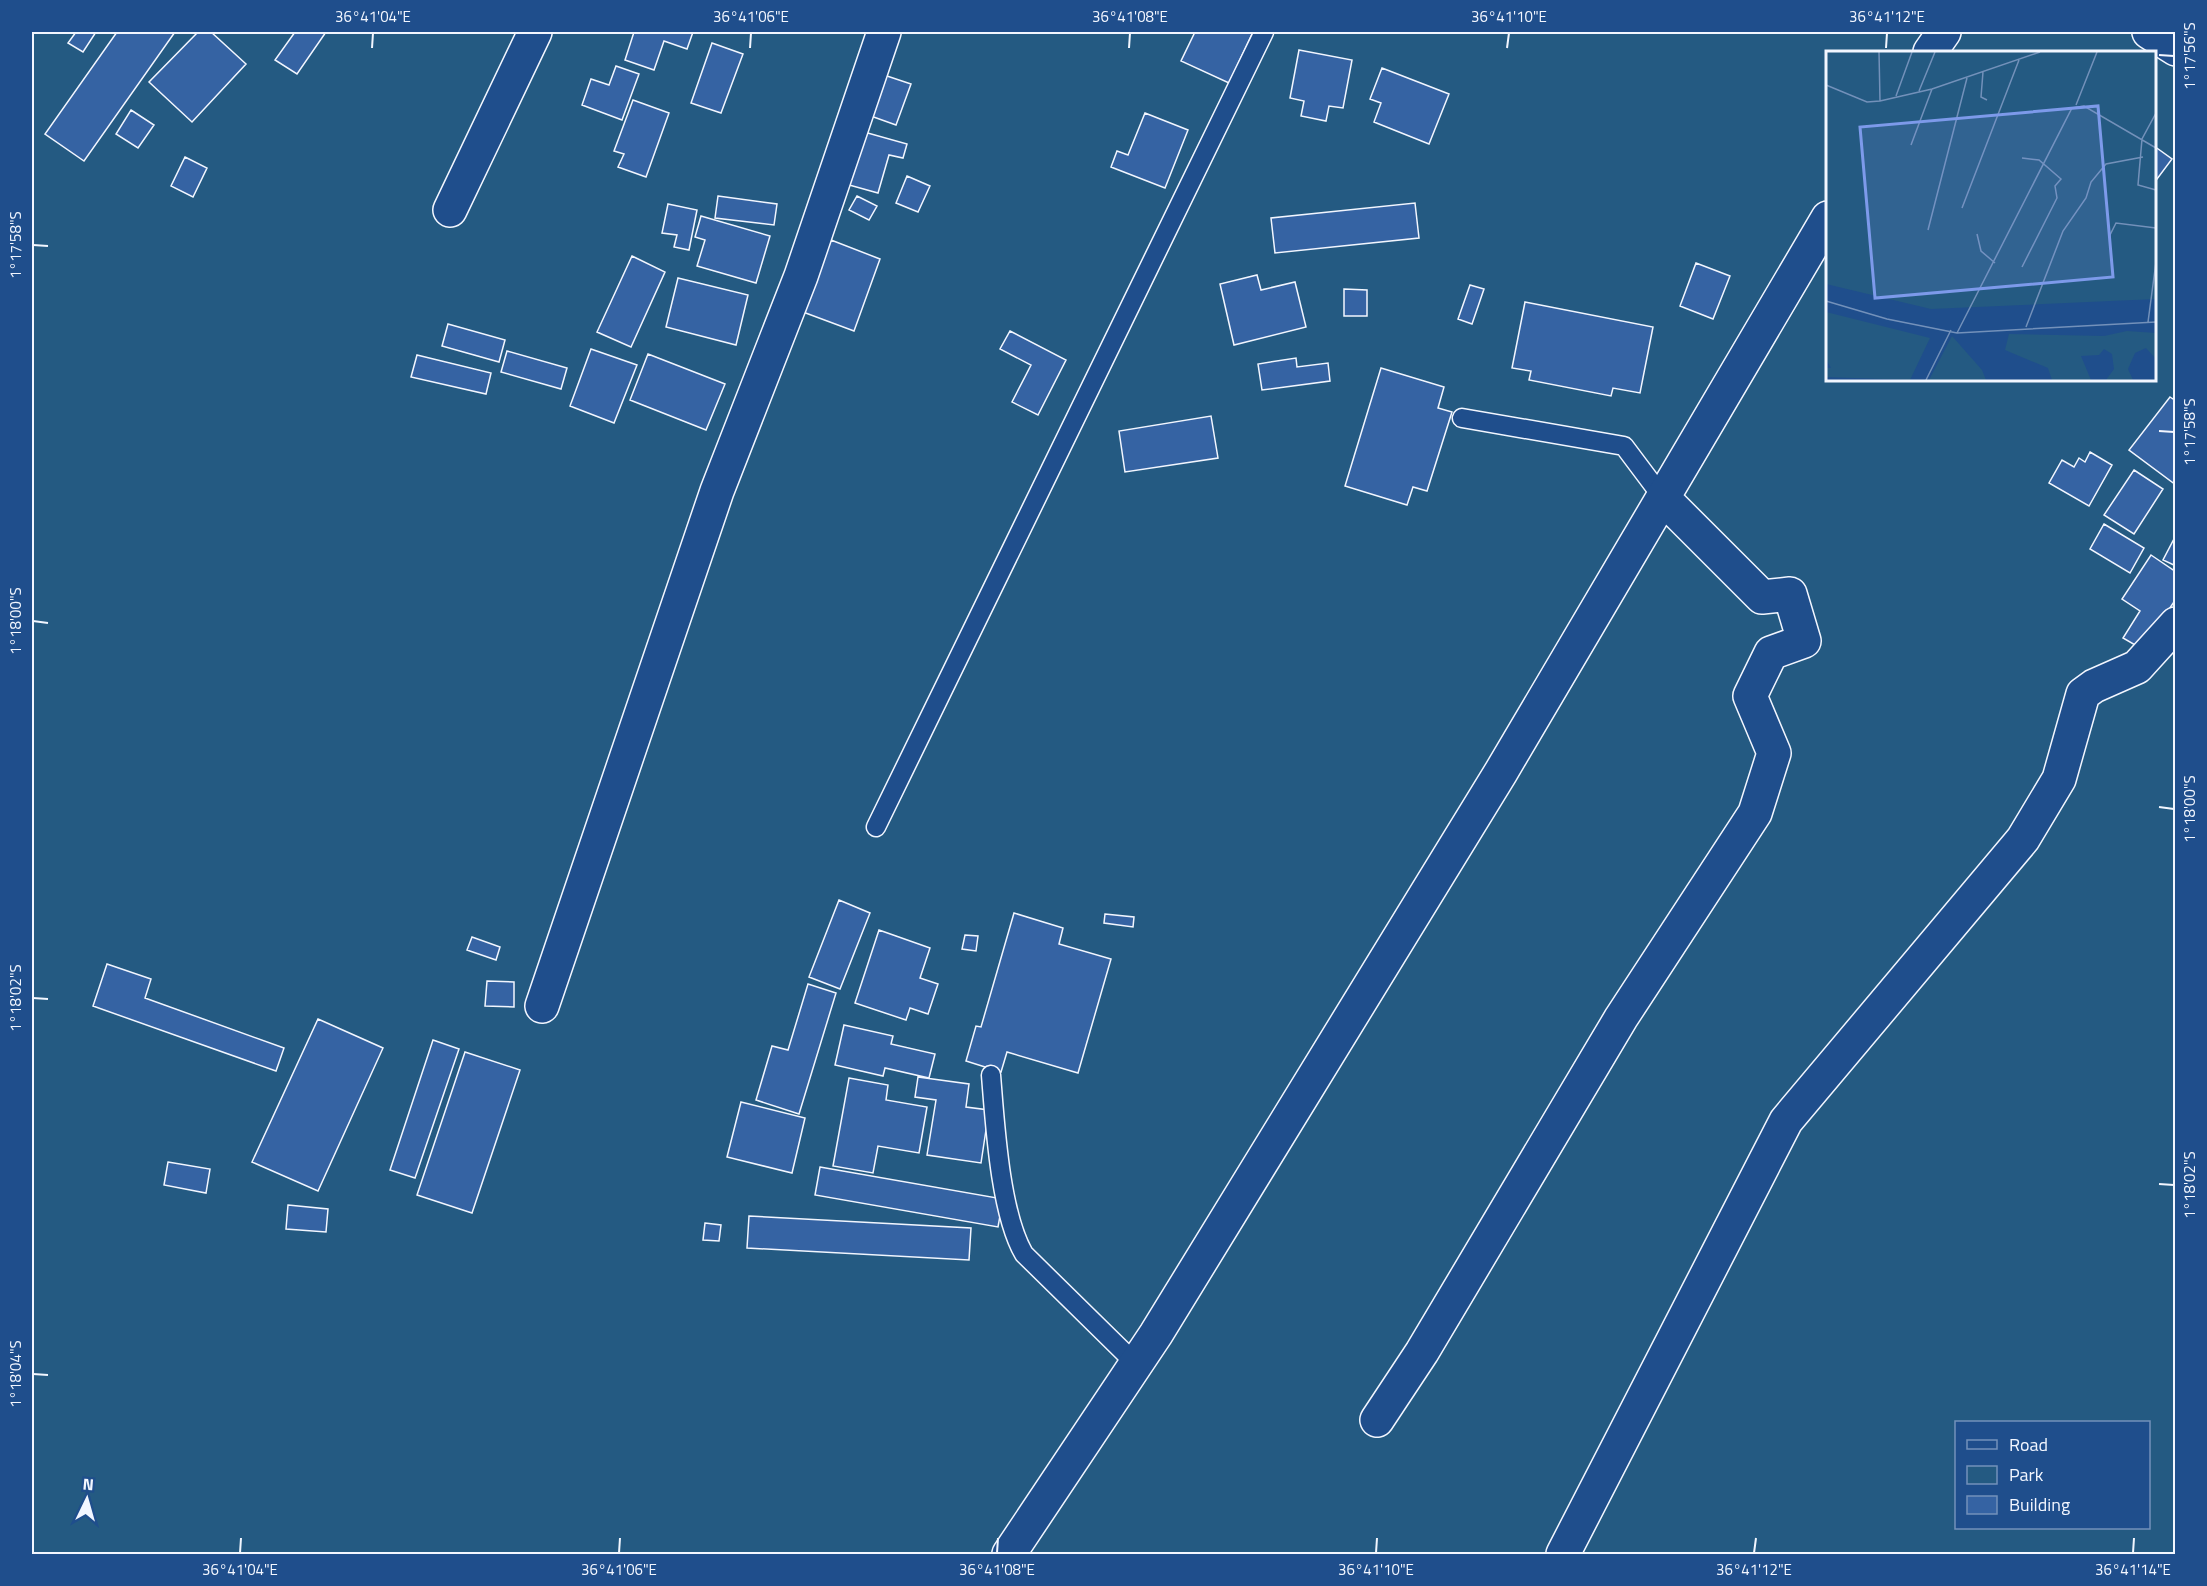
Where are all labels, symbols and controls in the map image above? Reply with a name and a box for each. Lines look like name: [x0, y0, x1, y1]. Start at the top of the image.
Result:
text: 36°41'04"E: [335, 5, 411, 28]
text: 36°41'06"E: [713, 5, 789, 28]
text: 36°41'08"E: [1092, 5, 1168, 28]
text: 36°41'10"E: [1471, 5, 1547, 28]
text: 36°41'12"E: [1849, 5, 1925, 28]
text: 1°17'56"S: [2178, 22, 2201, 90]
inset map: [1826, 51, 2156, 381]
text: 1°17'58"S: [4, 211, 27, 279]
text: 1°17'58"S: [2178, 398, 2201, 466]
text: 1°18'00"S: [4, 587, 27, 655]
text: 1°18'00"S: [2178, 775, 2201, 843]
text: 1°18'02"S: [4, 964, 27, 1032]
text: 1°18'02"S: [2178, 1151, 2201, 1219]
text: 1°18'04"S: [4, 1340, 27, 1408]
legend: [1955, 1421, 2150, 1529]
text: Road: [2009, 1431, 2048, 1458]
text: Park: [2009, 1461, 2044, 1488]
north arrow: [57, 1469, 117, 1529]
text: N: [82, 1472, 95, 1496]
text: Building: [2009, 1491, 2070, 1518]
text: 36°41'04"E: [202, 1558, 278, 1581]
text: 36°41'06"E: [581, 1558, 657, 1581]
text: 36°41'08"E: [959, 1558, 1035, 1581]
text: 36°41'10"E: [1338, 1558, 1414, 1581]
text: 36°41'12"E: [1716, 1558, 1792, 1581]
text: 36°41'14"E: [2095, 1558, 2171, 1581]

